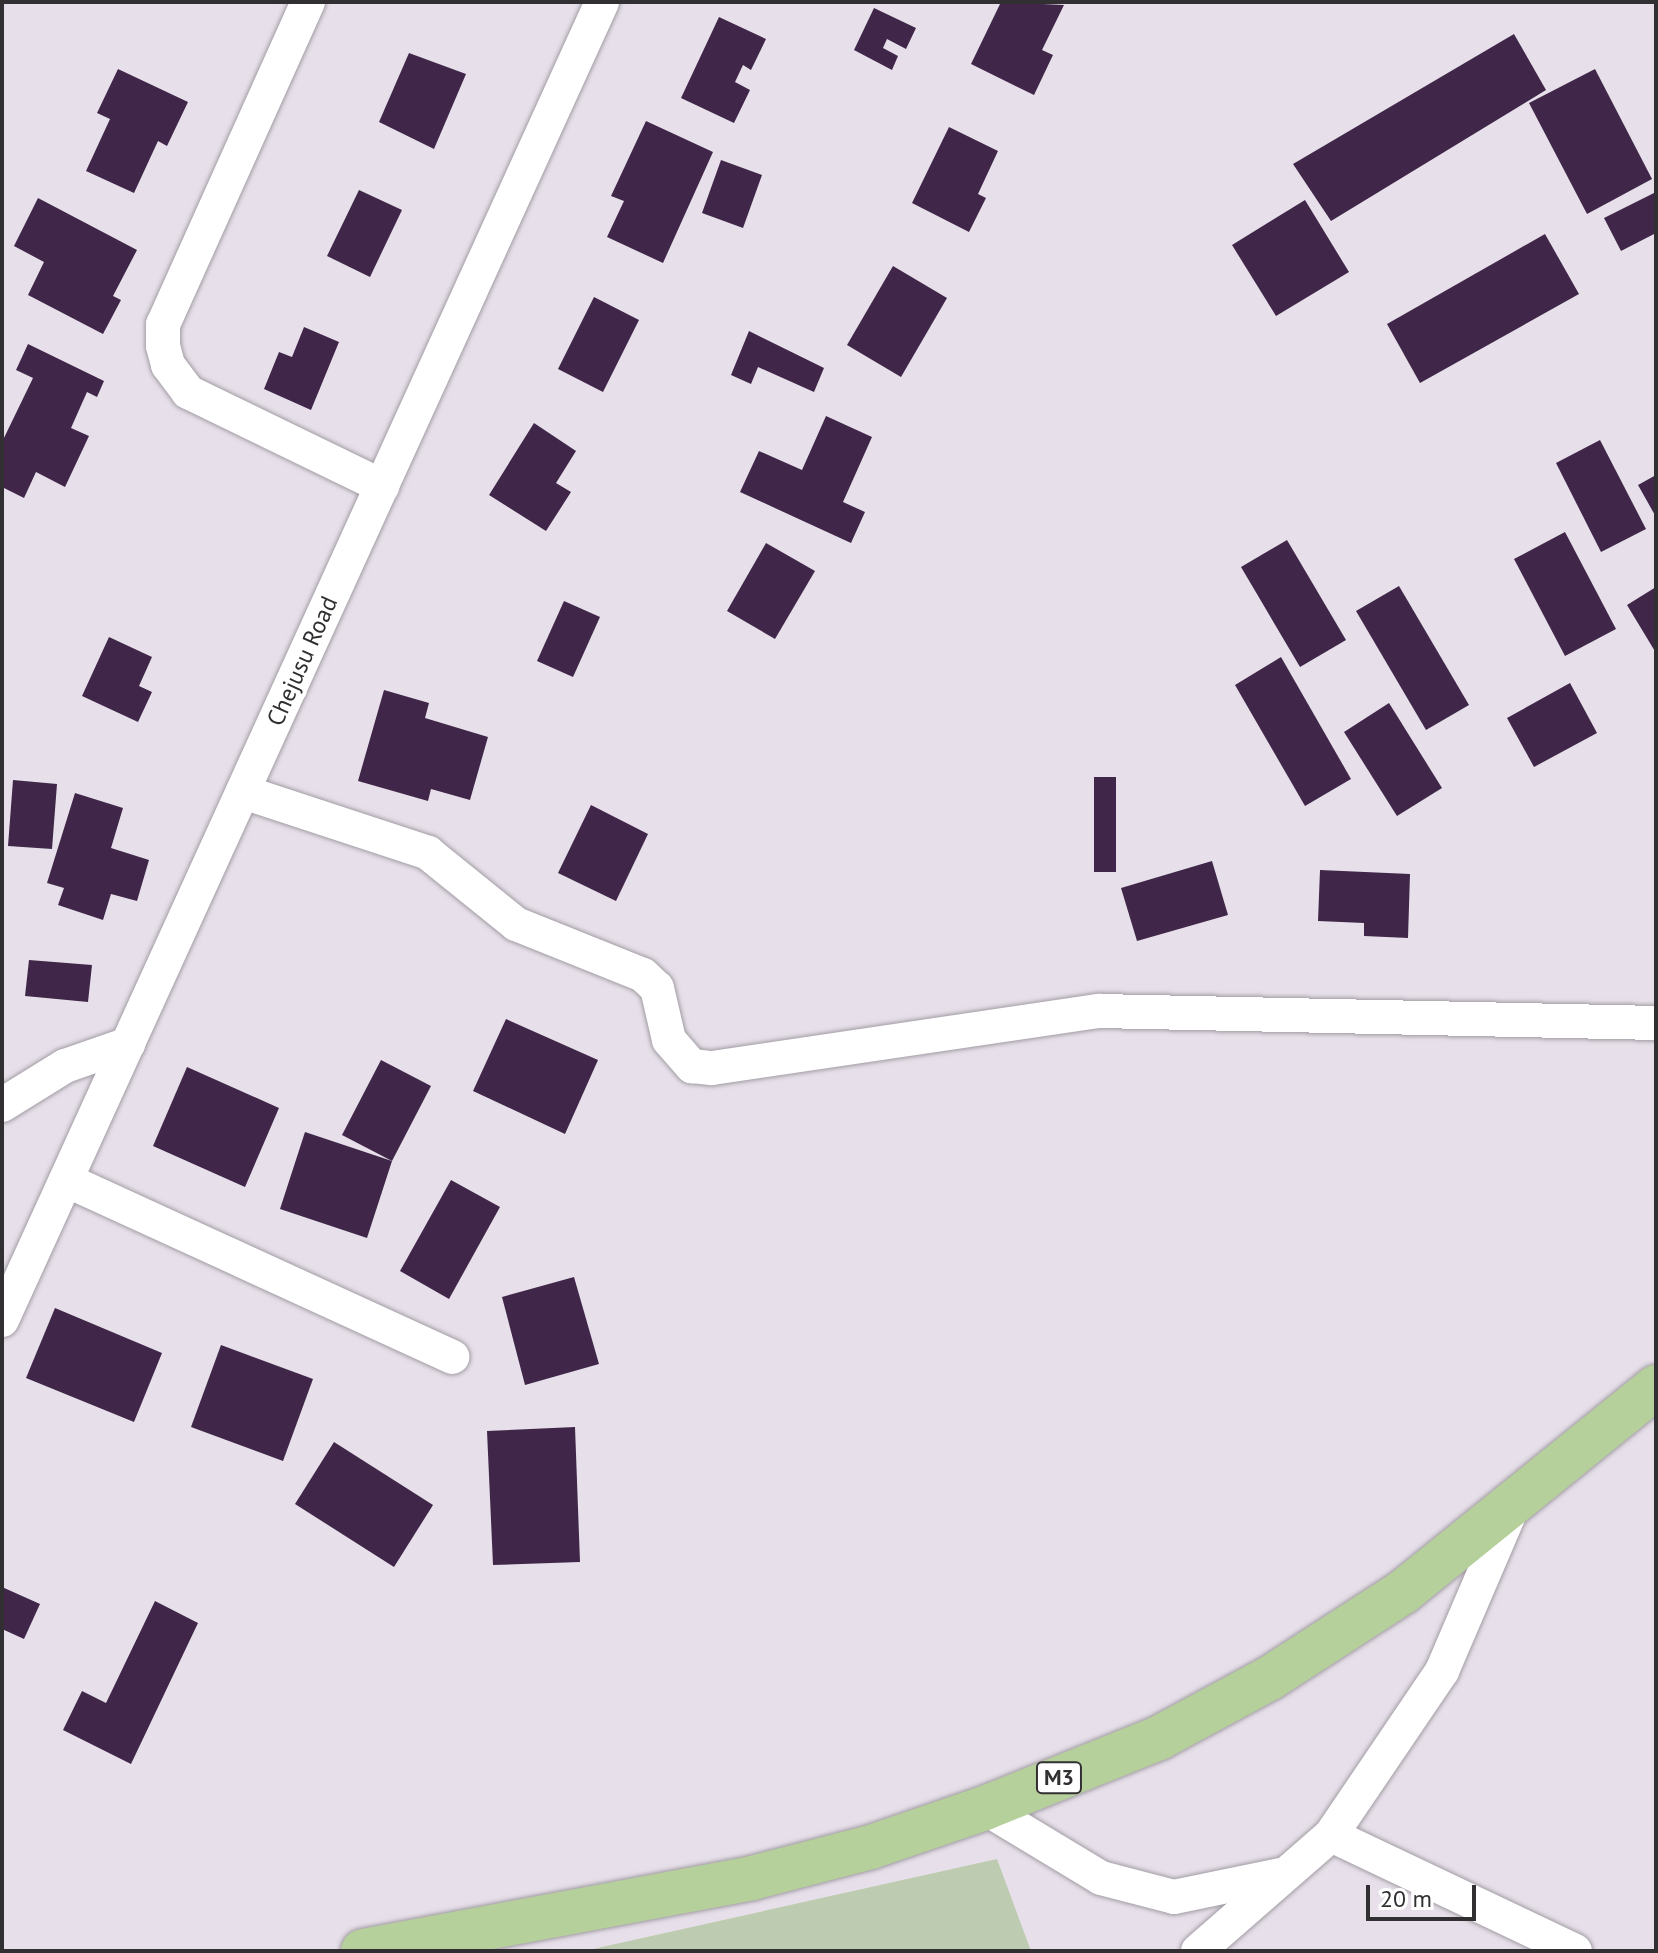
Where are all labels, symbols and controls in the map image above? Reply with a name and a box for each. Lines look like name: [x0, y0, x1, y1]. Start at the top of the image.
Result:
street label: Chejusu Road: [261, 592, 343, 730]
road number: M3: [1035, 1760, 1083, 1796]
scale bar: [1370, 1869, 1480, 1919]
text: 20 m: [1380, 1883, 1432, 1914]

